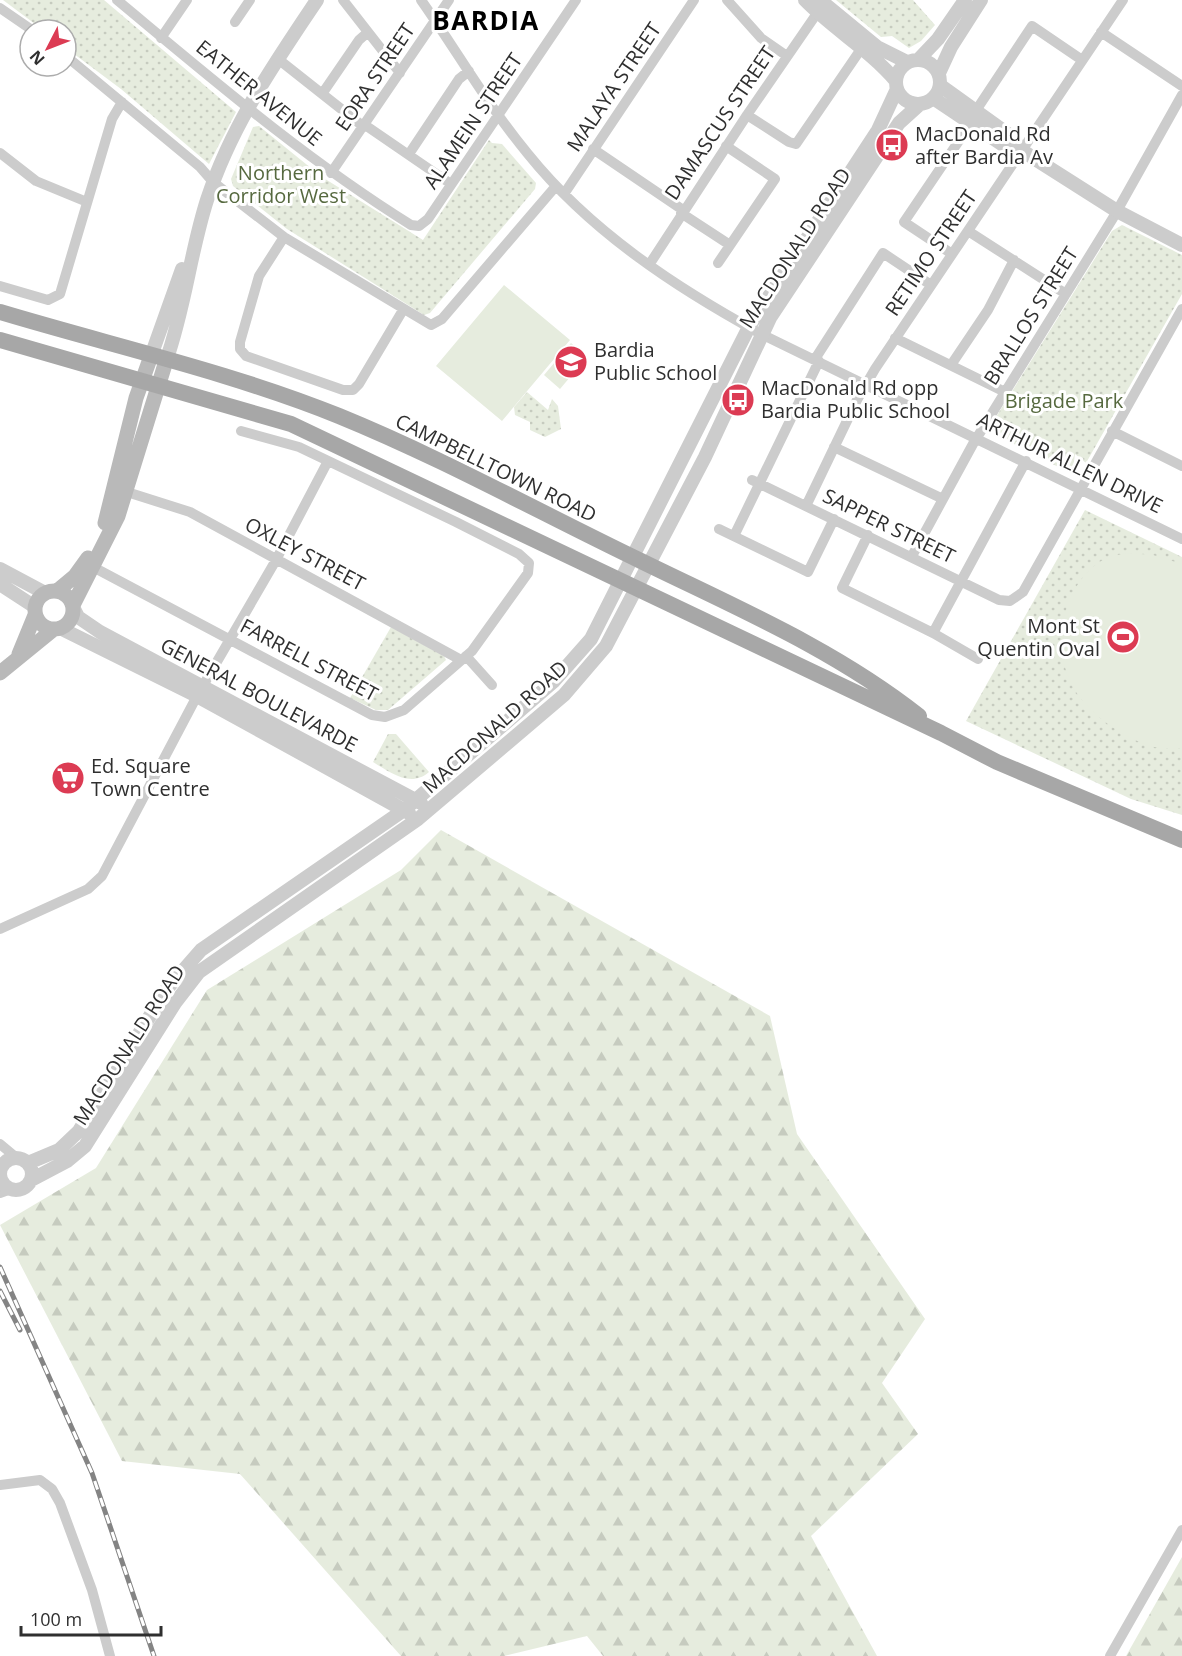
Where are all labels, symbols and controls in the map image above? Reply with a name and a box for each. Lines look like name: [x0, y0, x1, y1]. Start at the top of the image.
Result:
district label: BARDIA: [432, 2, 540, 38]
street label: MALAYA STREET: [560, 17, 667, 157]
north arrow: [18, 18, 78, 78]
street label: EORA STREET: [329, 18, 421, 136]
street label: EATHER AVENUE: [191, 33, 328, 152]
street label: DAMASCUS STREET: [658, 41, 781, 205]
text: N: [24, 46, 49, 70]
street label: ALAMEIN STREET: [417, 48, 528, 194]
place label: MacDonald Rd after Bardia Av: [915, 120, 1053, 170]
bus stop icon: MacDonald Rd after Bardia Av: [874, 127, 910, 163]
park label: Northern Corridor West: [216, 159, 346, 209]
street label: MACDONALD ROAD: [733, 162, 857, 333]
street label: RETIMO STREET: [878, 184, 983, 321]
street label: BRALLOS STREET: [977, 242, 1084, 390]
place label: Bardia Public School: [594, 336, 717, 386]
school or university icon: Bardia Public School: [553, 344, 589, 380]
place label: MacDonald Rd opp Bardia Public School: [761, 374, 950, 424]
bus stop icon: MacDonald Rd opp Bardia Public School: [720, 382, 756, 418]
park label: Brigade Park: [1005, 387, 1124, 414]
street label: ARTHUR ALLEN DRIVE: [973, 406, 1167, 519]
street label: CAMPBELLTOWN ROAD: [391, 407, 601, 528]
street label: SAPPER STREET: [819, 482, 960, 569]
street label: OXLEY STREET: [240, 511, 370, 597]
street label: FARRELL STREET: [236, 612, 383, 707]
place label: Mont St Quentin Oval: [977, 612, 1100, 662]
sports icon: Mont St Quentin Oval: [1105, 619, 1141, 655]
street label: GENERAL BOULEVARDE: [156, 631, 363, 758]
street label: MACDONALD ROAD: [416, 654, 573, 799]
place label: Ed. Square Town Centre: [91, 752, 210, 802]
supermarket icon: Ed. Square Town Centre: [50, 760, 86, 796]
street label: MACDONALD ROAD: [67, 959, 191, 1130]
scale bar: [21, 1599, 160, 1637]
text: 100 m: [30, 1607, 82, 1631]

